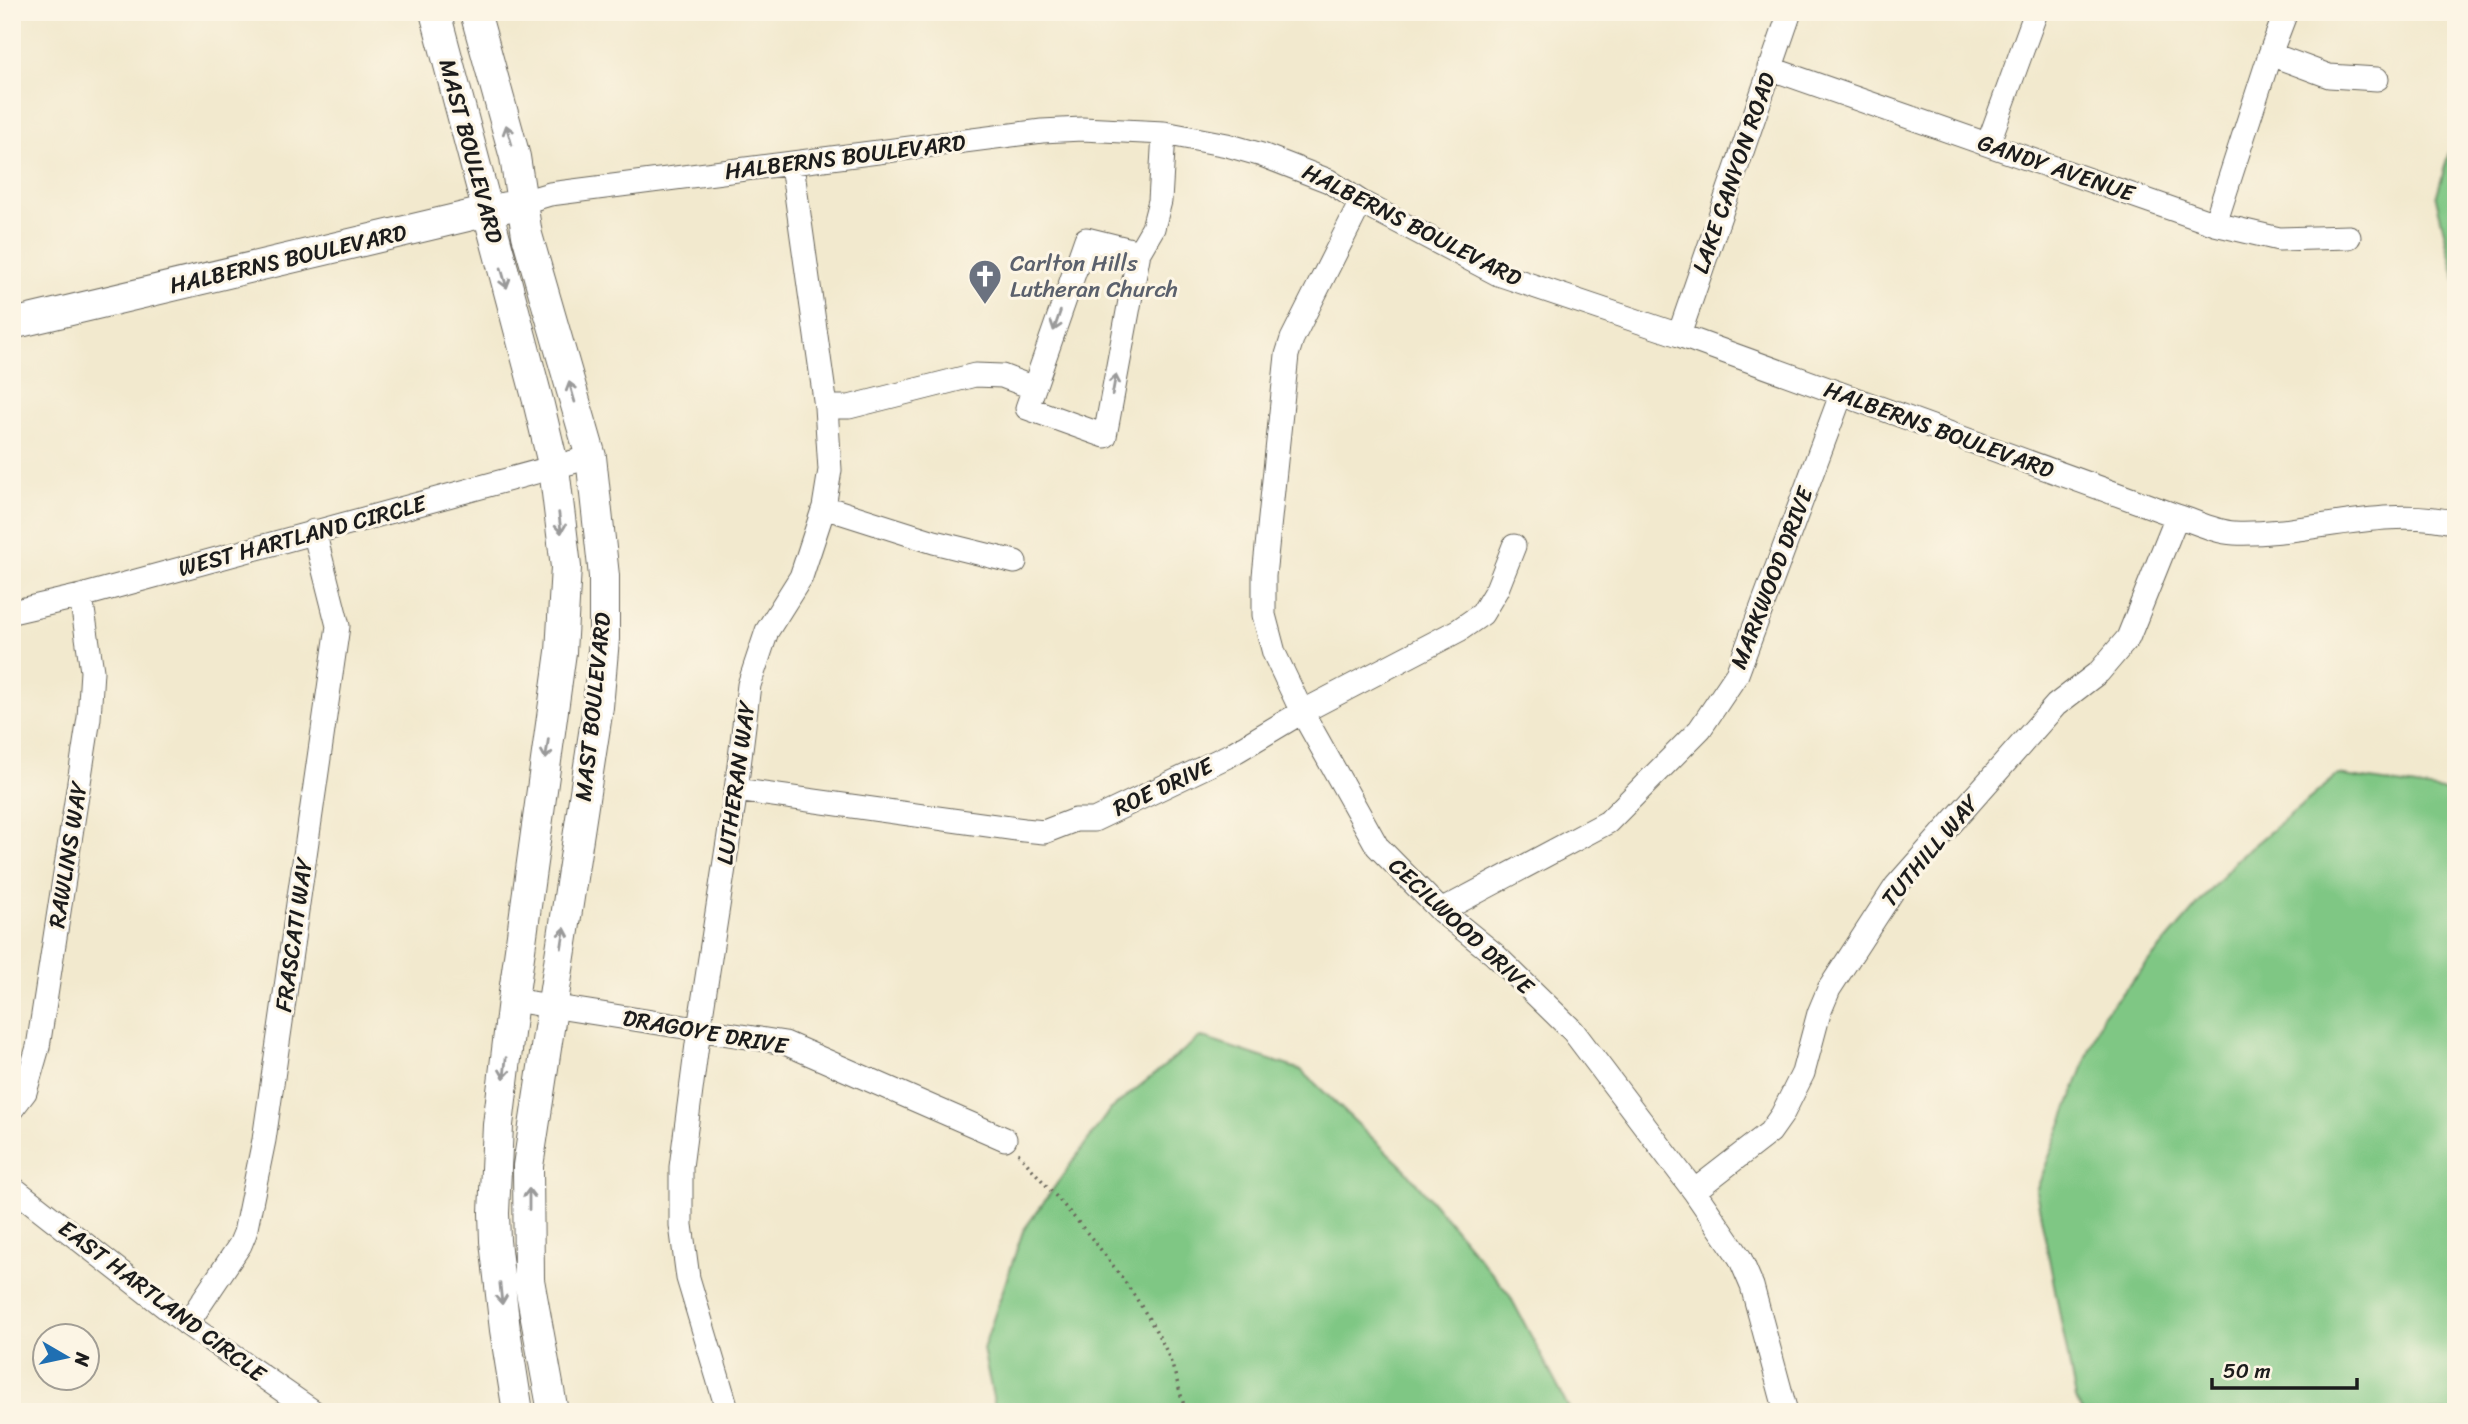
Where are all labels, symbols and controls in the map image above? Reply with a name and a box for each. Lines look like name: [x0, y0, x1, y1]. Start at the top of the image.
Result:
street label: MAST BOULEVARD: [427, 54, 515, 248]
street label: LAKE CANYON ROAD: [1680, 67, 1788, 279]
street label: HALBERNS BOULEVARD: [722, 122, 968, 192]
street label: GANDY AVENUE: [1972, 122, 2141, 214]
one-way arrow: [501, 125, 514, 147]
street label: HALBERNS BOULEVARD: [1295, 152, 1529, 298]
street label: HALBERNS BOULEVARD: [165, 212, 411, 306]
place label: Carlton Hills Lutheran Church: [1010, 243, 1178, 310]
church icon: Carlton Hills Lutheran Church: [966, 257, 1004, 306]
one-way arrow: [499, 266, 512, 288]
one-way arrow: [1050, 310, 1063, 332]
street label: HALBERNS BOULEVARD: [1818, 369, 2060, 491]
one-way arrow: [1108, 374, 1122, 397]
one-way arrow: [564, 381, 577, 403]
street label: MARKWOOD DRIVE: [1718, 480, 1826, 675]
street label: WEST HARTLAND CIRCLE: [174, 483, 432, 589]
one-way arrow: [554, 511, 567, 534]
street label: MAST BOULEVARD: [563, 610, 623, 803]
street label: LUTHERAN WAY: [704, 698, 768, 867]
one-way arrow: [541, 737, 554, 760]
street label: ROE DRIVE: [1106, 745, 1221, 828]
street label: RAWLINS WAY: [36, 778, 100, 931]
street label: TUTHILL WAY: [1870, 784, 1991, 917]
street label: CECILWOOD DRIVE: [1378, 847, 1545, 1006]
street label: FRASCATI WAY: [263, 854, 325, 1014]
one-way arrow: [557, 927, 570, 950]
street label: DRAGOYE DRIVE: [619, 997, 792, 1067]
one-way arrow: [498, 1056, 511, 1079]
one-way arrow: [522, 1187, 535, 1210]
street label: EAST HARTLAND CIRCLE: [53, 1214, 271, 1388]
one-way arrow: [495, 1283, 508, 1305]
north arrow: [32, 1322, 102, 1392]
scale bar: [2212, 1347, 2358, 1391]
text: 50 m: [2223, 1352, 2271, 1390]

